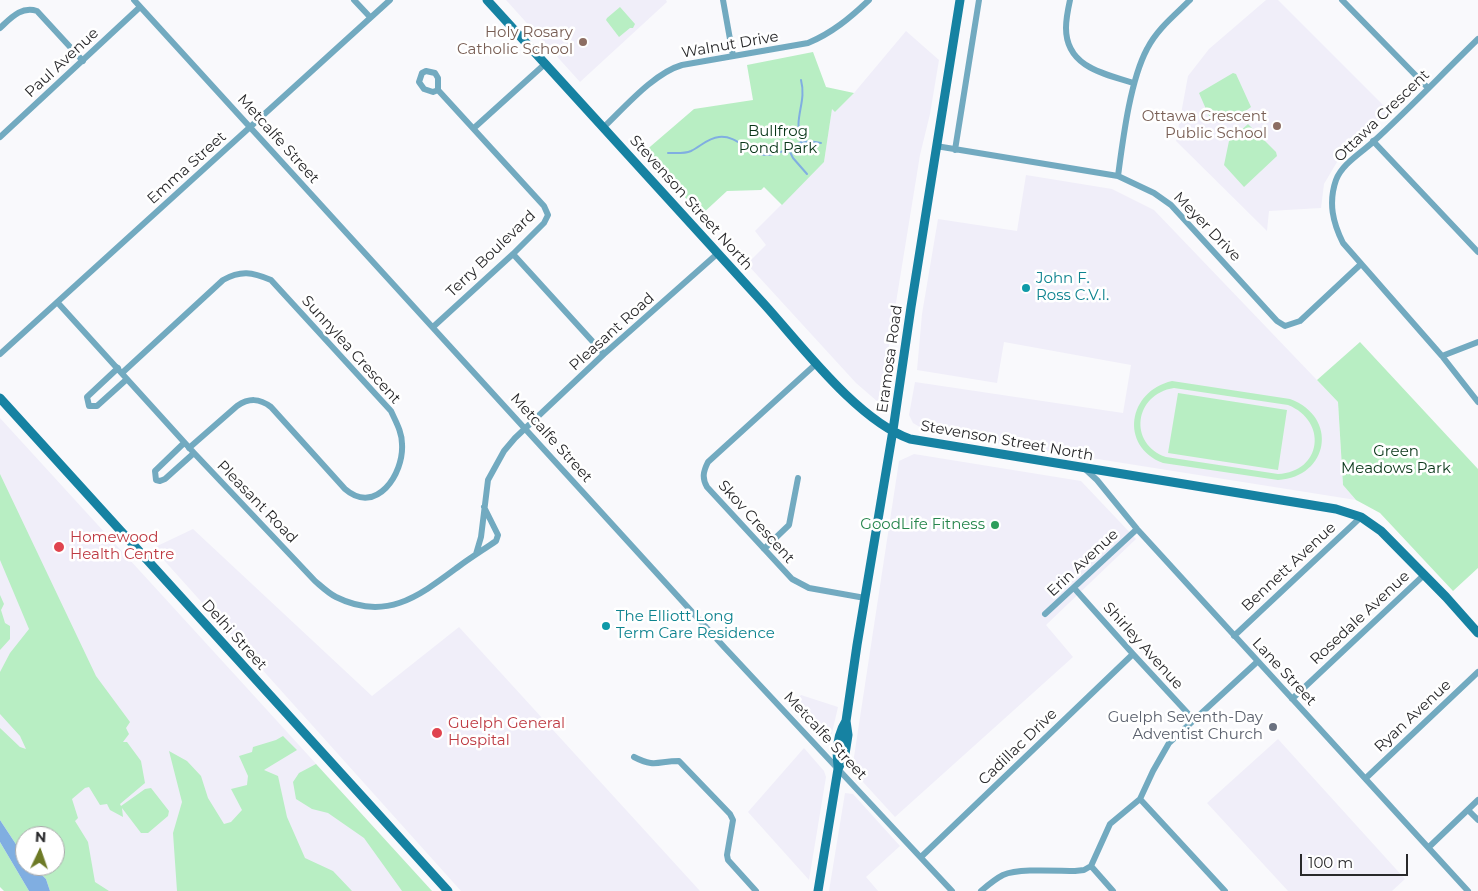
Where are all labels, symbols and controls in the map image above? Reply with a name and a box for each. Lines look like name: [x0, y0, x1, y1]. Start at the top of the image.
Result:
street label: Paul Avenue: [21, 24, 103, 102]
place label: Holy Rosary Catholic School: [457, 24, 573, 59]
street label: Walnut Drive: [680, 28, 780, 62]
marker: Holy Rosary Catholic School: [577, 36, 589, 48]
street label: Ottawa Crescent: [1331, 66, 1433, 166]
street label: Metcalfe Street: [233, 91, 323, 187]
place label: Ottawa Crescent Public School: [1142, 108, 1267, 143]
marker: Ottawa Crescent Public School: [1271, 120, 1283, 132]
park label: Bullfrog Pond Park: [739, 123, 817, 158]
street label: Emma Street: [144, 128, 230, 208]
street label: Stevenson Street North: [626, 132, 756, 274]
street label: Meyer Drive: [1169, 189, 1245, 265]
street label: Terry Boulevard: [443, 207, 539, 301]
place label: John F. Ross C.V.I.: [1036, 270, 1109, 305]
marker: John F. Ross C.V.I.: [1020, 282, 1032, 294]
street label: Pleasant Road: [566, 289, 658, 375]
street label: Sunnylea Crescent: [298, 292, 404, 408]
street label: Eramosa Road: [874, 304, 906, 414]
street label: Metcalfe Street: [506, 390, 596, 486]
street label: Stevenson Street North: [919, 417, 1095, 465]
park label: Green Meadows Park: [1341, 443, 1451, 478]
street label: Pleasant Road: [213, 457, 301, 547]
street label: Skov Crescent: [714, 477, 798, 567]
place label: GoodLife Fitness: [860, 516, 985, 534]
marker: GoodLife Fitness: [989, 519, 1001, 531]
street label: Bennett Avenue: [1238, 519, 1340, 615]
street label: Erin Avenue: [1044, 526, 1122, 600]
place label: Homewood Health Centre: [70, 529, 174, 564]
marker: Homewood Health Centre: [52, 540, 66, 554]
street label: Rosedale Avenue: [1307, 567, 1413, 669]
street label: Delhi Street: [198, 596, 270, 674]
street label: Shirley Avenue: [1099, 599, 1187, 693]
place label: The Elliott Long Term Care Residence: [616, 608, 775, 643]
marker: The Elliott Long Term Care Residence: [600, 620, 612, 632]
street label: Lane Street: [1248, 634, 1320, 710]
street label: Ryan Avenue: [1371, 676, 1455, 756]
street label: Metcalfe Street: [780, 688, 870, 784]
street label: Cadillac Drive: [975, 705, 1061, 789]
place label: Guelph Seventh-Day Adventist Church: [1108, 709, 1263, 744]
place label: Guelph General Hospital: [448, 715, 565, 750]
marker: Guelph Seventh-Day Adventist Church: [1267, 721, 1279, 733]
marker: Guelph General Hospital: [430, 726, 444, 740]
north arrow: [15, 826, 65, 876]
text: N: [35, 828, 47, 846]
scale bar: [1303, 844, 1410, 876]
text: 100 m: [1308, 853, 1353, 872]

